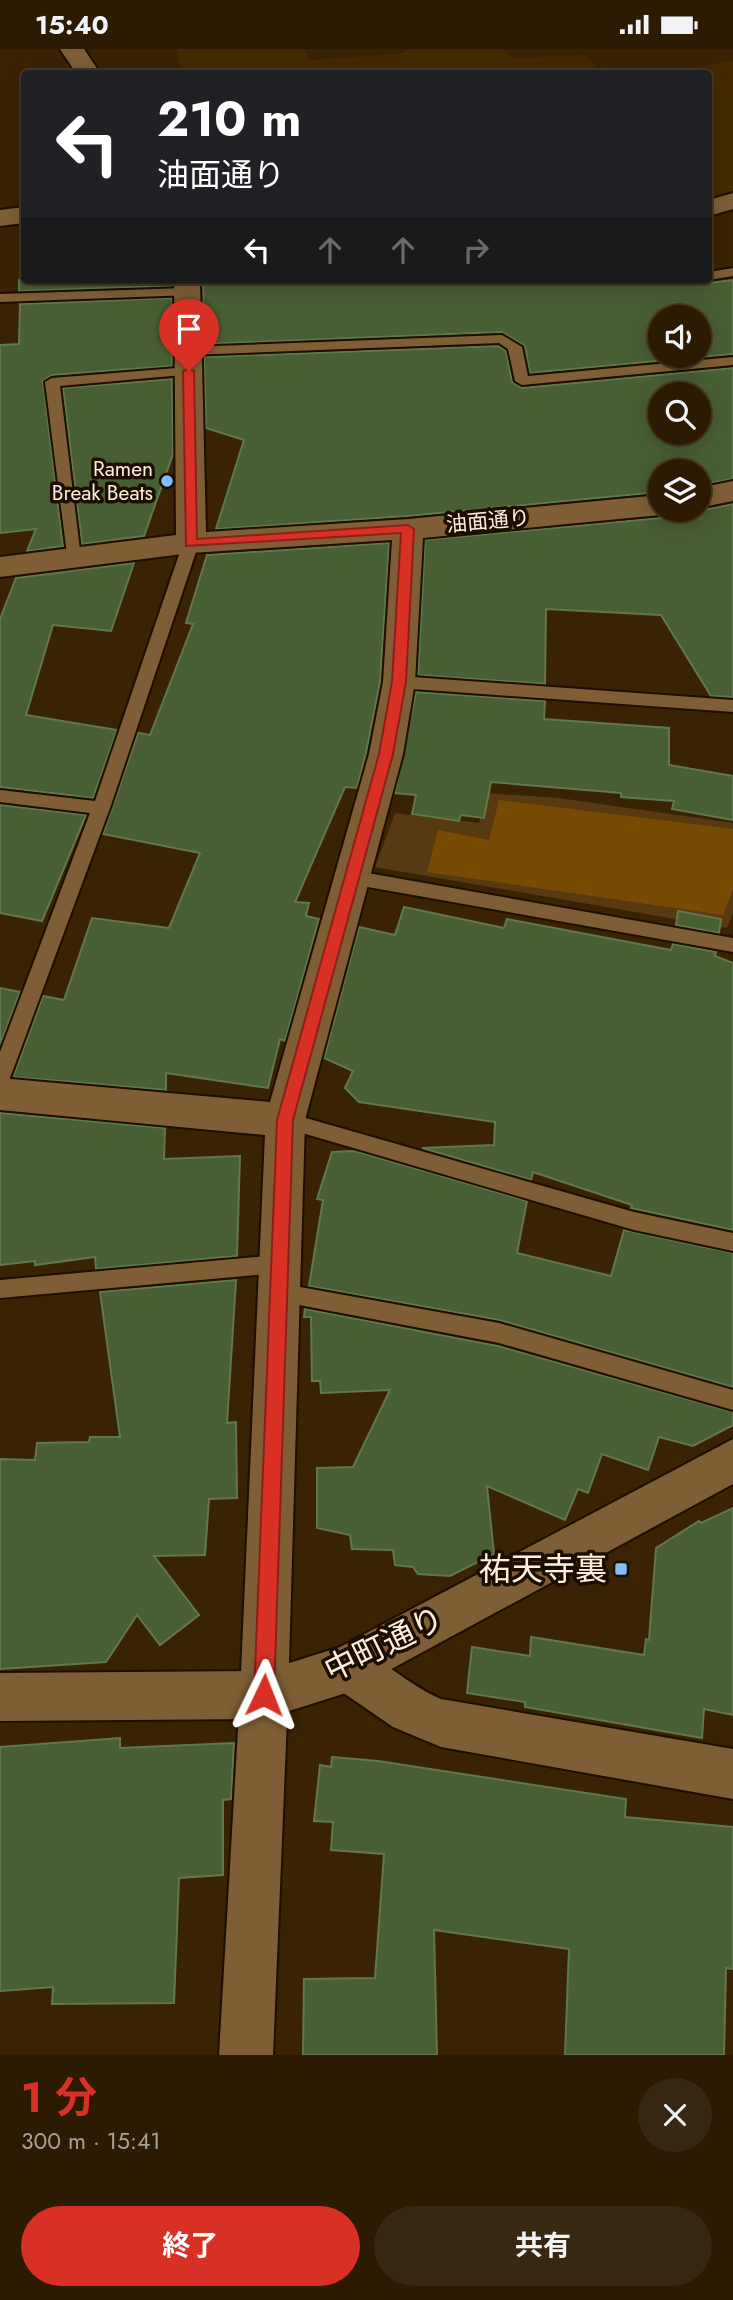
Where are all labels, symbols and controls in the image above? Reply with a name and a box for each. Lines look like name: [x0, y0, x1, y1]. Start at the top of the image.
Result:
text: 15:40: [35, 6, 109, 44]
text: 210 m: [157, 84, 301, 154]
icon: left: [42, 98, 133, 189]
text: 油面通り: [157, 152, 285, 198]
icon: left: [238, 231, 276, 269]
icon: ahead: [311, 231, 349, 269]
icon: ahead: [384, 231, 422, 269]
icon: right: [457, 231, 495, 269]
pin: [159, 299, 219, 371]
map controls: [648, 305, 711, 522]
button: sound: [648, 305, 711, 368]
icon: arrive: [170, 310, 208, 348]
button: search: [648, 382, 711, 445]
place label: Ramen Break Beats: [52, 454, 153, 508]
button: layers: [648, 459, 711, 522]
marker: Ramen Break Beats: [159, 473, 175, 489]
street label: 油面通り: [445, 502, 531, 540]
place label: 祐天寺裏: [479, 1546, 607, 1592]
marker: 祐天寺裏: [613, 1561, 629, 1577]
street label: 中町通り: [316, 1595, 452, 1693]
position arrow: [227, 1658, 301, 1732]
text: 1 分: [21, 2067, 97, 2128]
button: close: [638, 2078, 712, 2152]
text: 300 m · 15:41: [21, 2124, 161, 2158]
button: 終了: [21, 2206, 360, 2286]
button: 共有: [374, 2206, 712, 2286]

